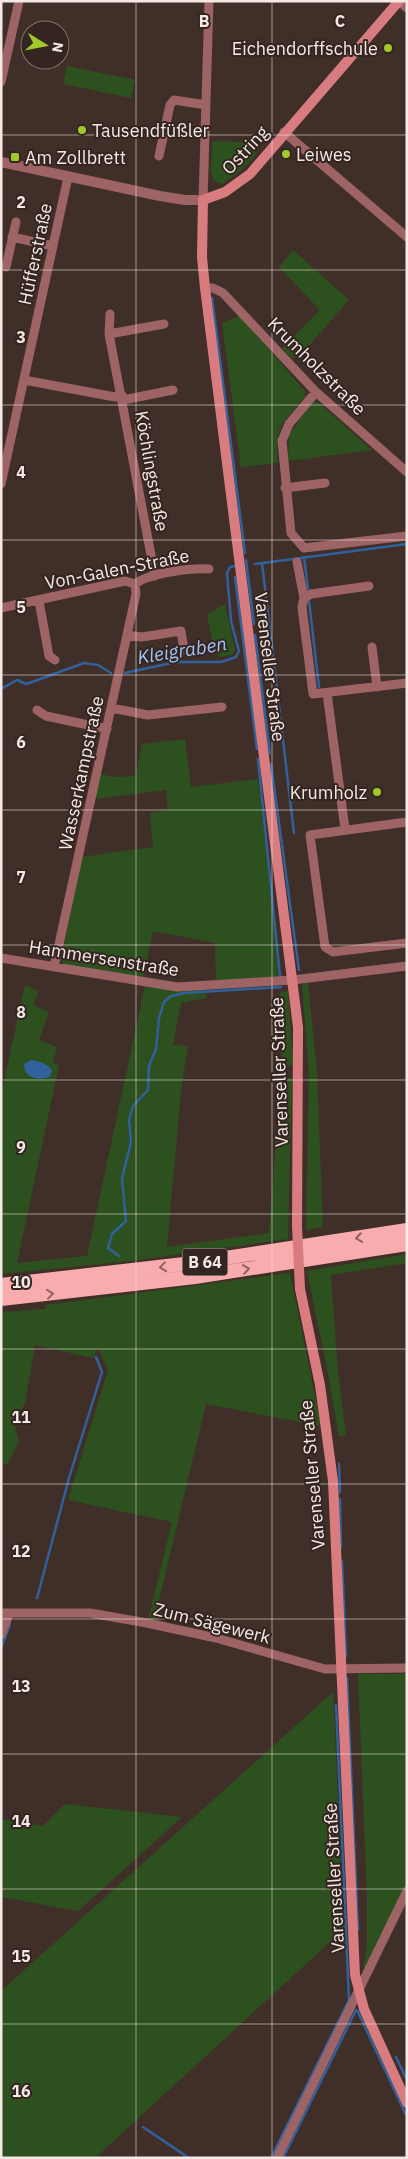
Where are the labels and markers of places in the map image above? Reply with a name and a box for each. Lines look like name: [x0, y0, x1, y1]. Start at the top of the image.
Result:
place label: Eichendorffschule: [232, 37, 378, 60]
marker: Eichendorffschule: [382, 42, 394, 54]
place label: Tausendfüßler: [92, 119, 210, 142]
marker: Tausendfüßler: [76, 124, 88, 136]
place label: Leiwes: [296, 143, 352, 166]
place label: Am Zollbrett: [25, 146, 126, 169]
marker: Leiwes: [280, 148, 292, 160]
marker: Am Zollbrett: [9, 151, 21, 163]
place label: Krumholz: [290, 781, 367, 804]
marker: Krumholz: [371, 786, 383, 798]

